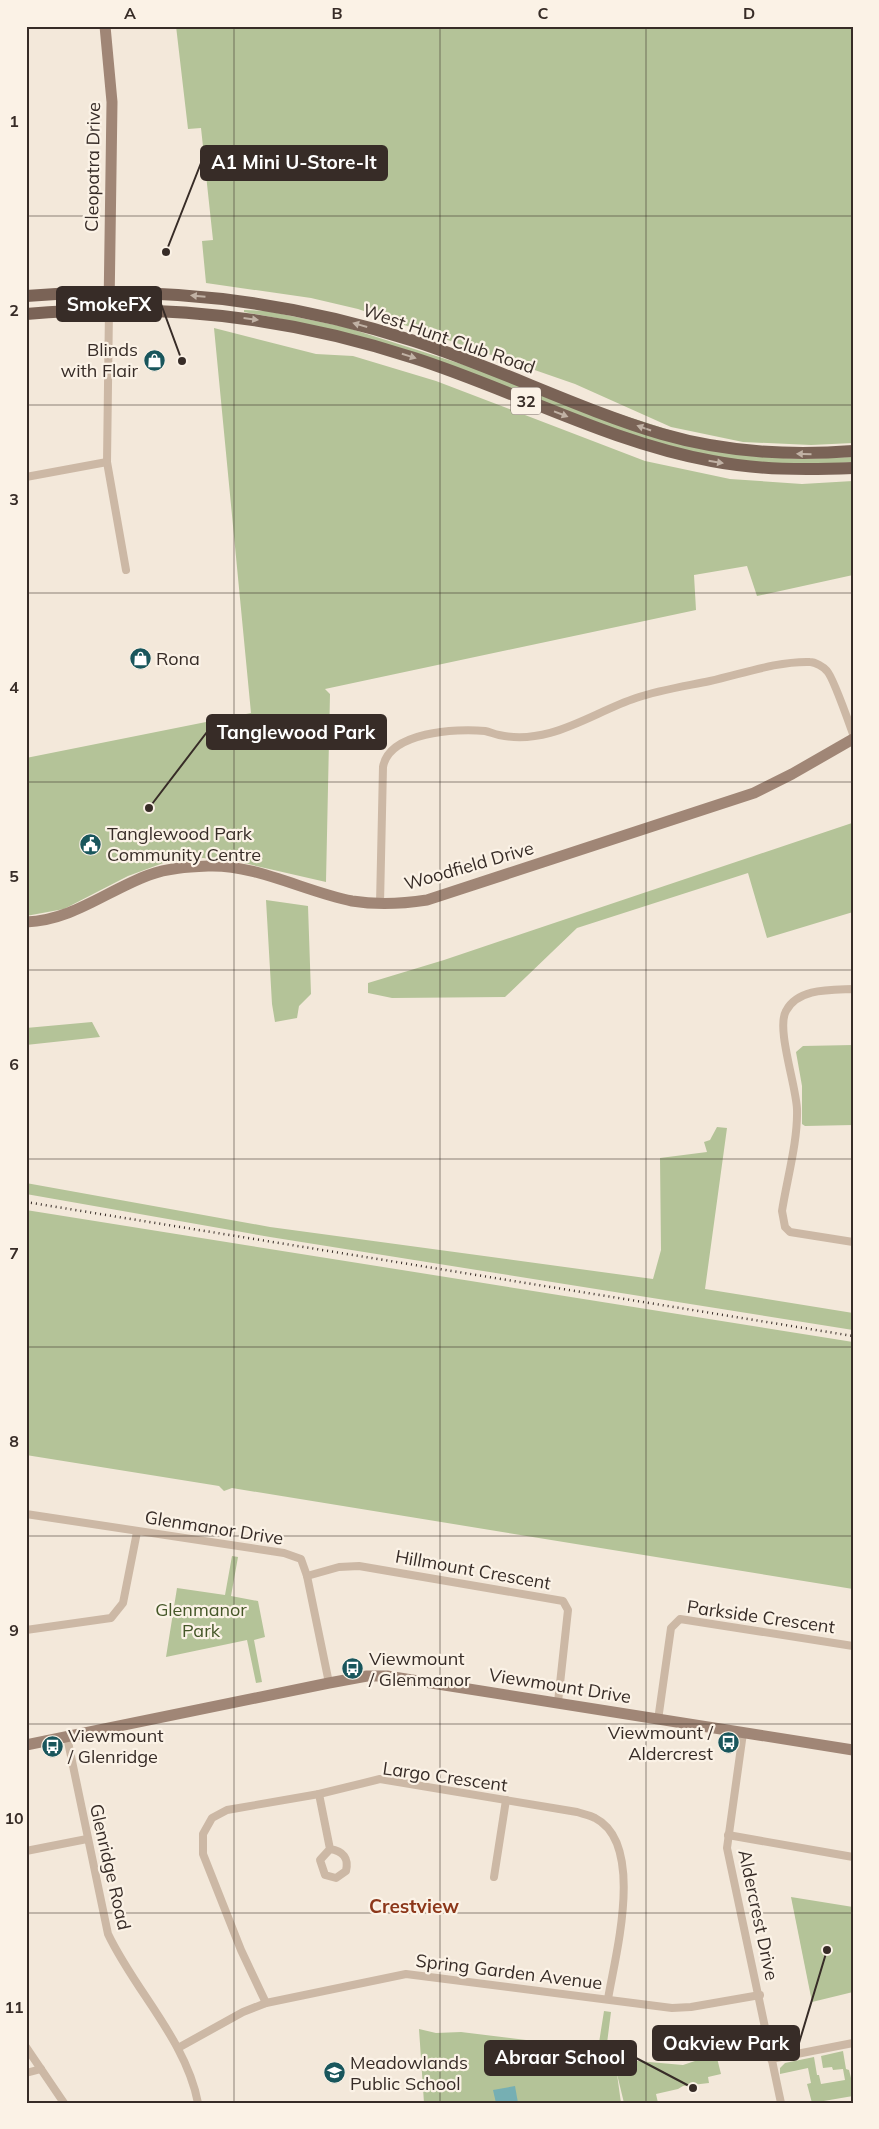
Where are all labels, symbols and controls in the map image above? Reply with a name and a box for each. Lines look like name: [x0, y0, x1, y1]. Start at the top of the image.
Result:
text: A: [124, 3, 136, 23]
text: B: [331, 3, 343, 23]
text: C: [538, 3, 549, 23]
text: D: [743, 3, 755, 23]
street label: Cleopatra Drive: [80, 102, 105, 232]
text: 1: [9, 111, 19, 131]
callout: A1 Mini U-Store-It: [201, 146, 387, 180]
text: A1 Mini U-Store-It: [211, 150, 377, 174]
callout: SmokeFX: [57, 287, 161, 321]
text: SmokeFX: [67, 292, 152, 316]
one-way arrow: [190, 292, 206, 300]
street label: West Hunt Club Road: [360, 298, 538, 379]
text: 2: [9, 300, 19, 320]
one-way arrow: [243, 315, 259, 323]
one-way arrow: [353, 321, 368, 329]
place label: Blinds with Flair: [61, 338, 138, 382]
shop icon: Blinds with Flair: [142, 348, 166, 372]
one-way arrow: [402, 353, 417, 361]
road number: 32: [511, 388, 541, 414]
one-way arrow: [554, 410, 569, 418]
one-way arrow: [637, 424, 652, 431]
one-way arrow: [796, 450, 812, 458]
one-way arrow: [708, 458, 724, 466]
text: 3: [9, 489, 19, 509]
shop icon: Rona: [128, 647, 152, 671]
place label: Rona: [156, 647, 200, 670]
text: 4: [9, 677, 19, 697]
callout: Tanglewood Park: [207, 715, 386, 749]
text: Tanglewood Park: [217, 720, 376, 744]
place label: Tanglewood Park Community Centre: [107, 822, 261, 866]
public building icon: Tanglewood Park Community Centre: [79, 832, 103, 856]
street label: Woodfield Drive: [401, 836, 536, 895]
text: 5: [9, 866, 19, 886]
text: 6: [9, 1054, 19, 1074]
text: 7: [9, 1243, 19, 1263]
text: 8: [9, 1431, 19, 1451]
street label: Glenmanor Drive: [143, 1505, 285, 1550]
street label: Hillmount Crescent: [394, 1545, 553, 1595]
street label: Parkside Crescent: [686, 1595, 836, 1638]
park label: Glenmanor Park: [155, 1598, 247, 1642]
text: 9: [9, 1620, 19, 1640]
place label: Viewmount / Glenmanor: [368, 1647, 471, 1691]
bus stop icon: Viewmount / Glenmanor: [341, 1657, 365, 1681]
street label: Viewmount Drive: [487, 1663, 633, 1708]
place label: Viewmount / Aldercrest: [608, 1721, 714, 1765]
place label: Viewmount / Glenridge: [67, 1724, 163, 1768]
bus stop icon: Viewmount / Aldercrest: [717, 1731, 741, 1755]
bus stop icon: Viewmount / Glenridge: [40, 1734, 64, 1758]
street label: Largo Crescent: [381, 1756, 509, 1797]
street label: Glenridge Road: [85, 1802, 136, 1932]
text: 10: [4, 1808, 24, 1828]
street label: Aldercrest Drive: [733, 1847, 784, 1982]
district label: Crestview: [369, 1894, 459, 1918]
street label: Spring Garden Avenue: [414, 1949, 604, 1994]
text: 11: [4, 1997, 24, 2017]
callout: Oakview Park: [653, 2026, 799, 2060]
text: Oakview Park: [663, 2031, 790, 2055]
callout: Abraar School: [485, 2041, 636, 2075]
text: Abraar School: [495, 2045, 625, 2069]
place label: Meadowlands Public School: [350, 2051, 468, 2095]
school or university icon: Meadowlands Public School: [322, 2061, 346, 2085]

